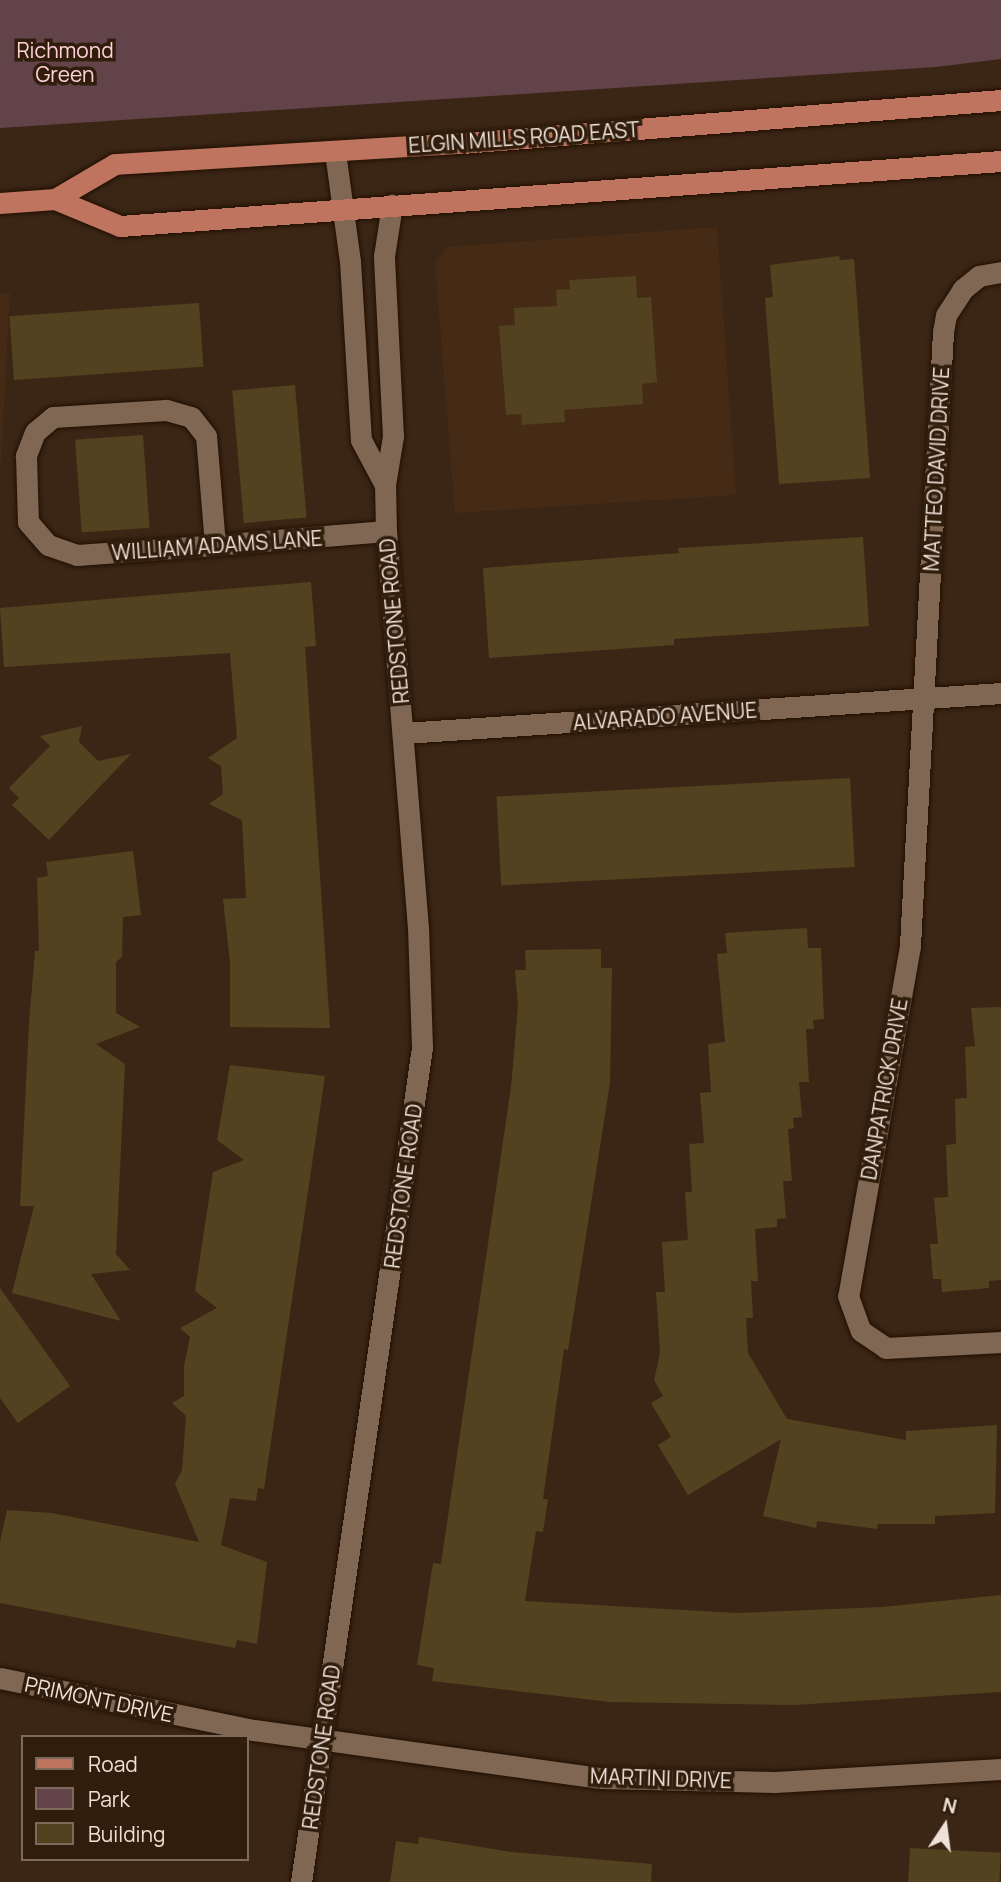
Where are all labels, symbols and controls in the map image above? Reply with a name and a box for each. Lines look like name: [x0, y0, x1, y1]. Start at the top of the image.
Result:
park label: Richmond Green: [16, 37, 114, 87]
street label: ELGIN MILLS ROAD EAST: [408, 116, 640, 158]
street label: MATTEO DAVID DRIVE: [918, 366, 954, 572]
street label: WILLIAM ADAMS LANE: [111, 525, 323, 565]
street label: REDSTONE ROAD: [374, 537, 414, 705]
street label: ALVARADO AVENUE: [572, 697, 758, 735]
street label: DANPATRICK DRIVE: [856, 996, 912, 1182]
street label: REDSTONE ROAD: [379, 1102, 427, 1270]
street label: REDSTONE ROAD: [297, 1663, 345, 1831]
street label: PRIMONT DRIVE: [22, 1671, 176, 1727]
legend: [21, 1735, 248, 1861]
text: Road: [88, 1750, 138, 1778]
street label: MARTINI DRIVE: [590, 1763, 732, 1793]
text: Park: [88, 1785, 130, 1813]
north arrow: [910, 1791, 980, 1861]
text: N: [940, 1791, 959, 1820]
text: Building: [88, 1820, 165, 1848]

